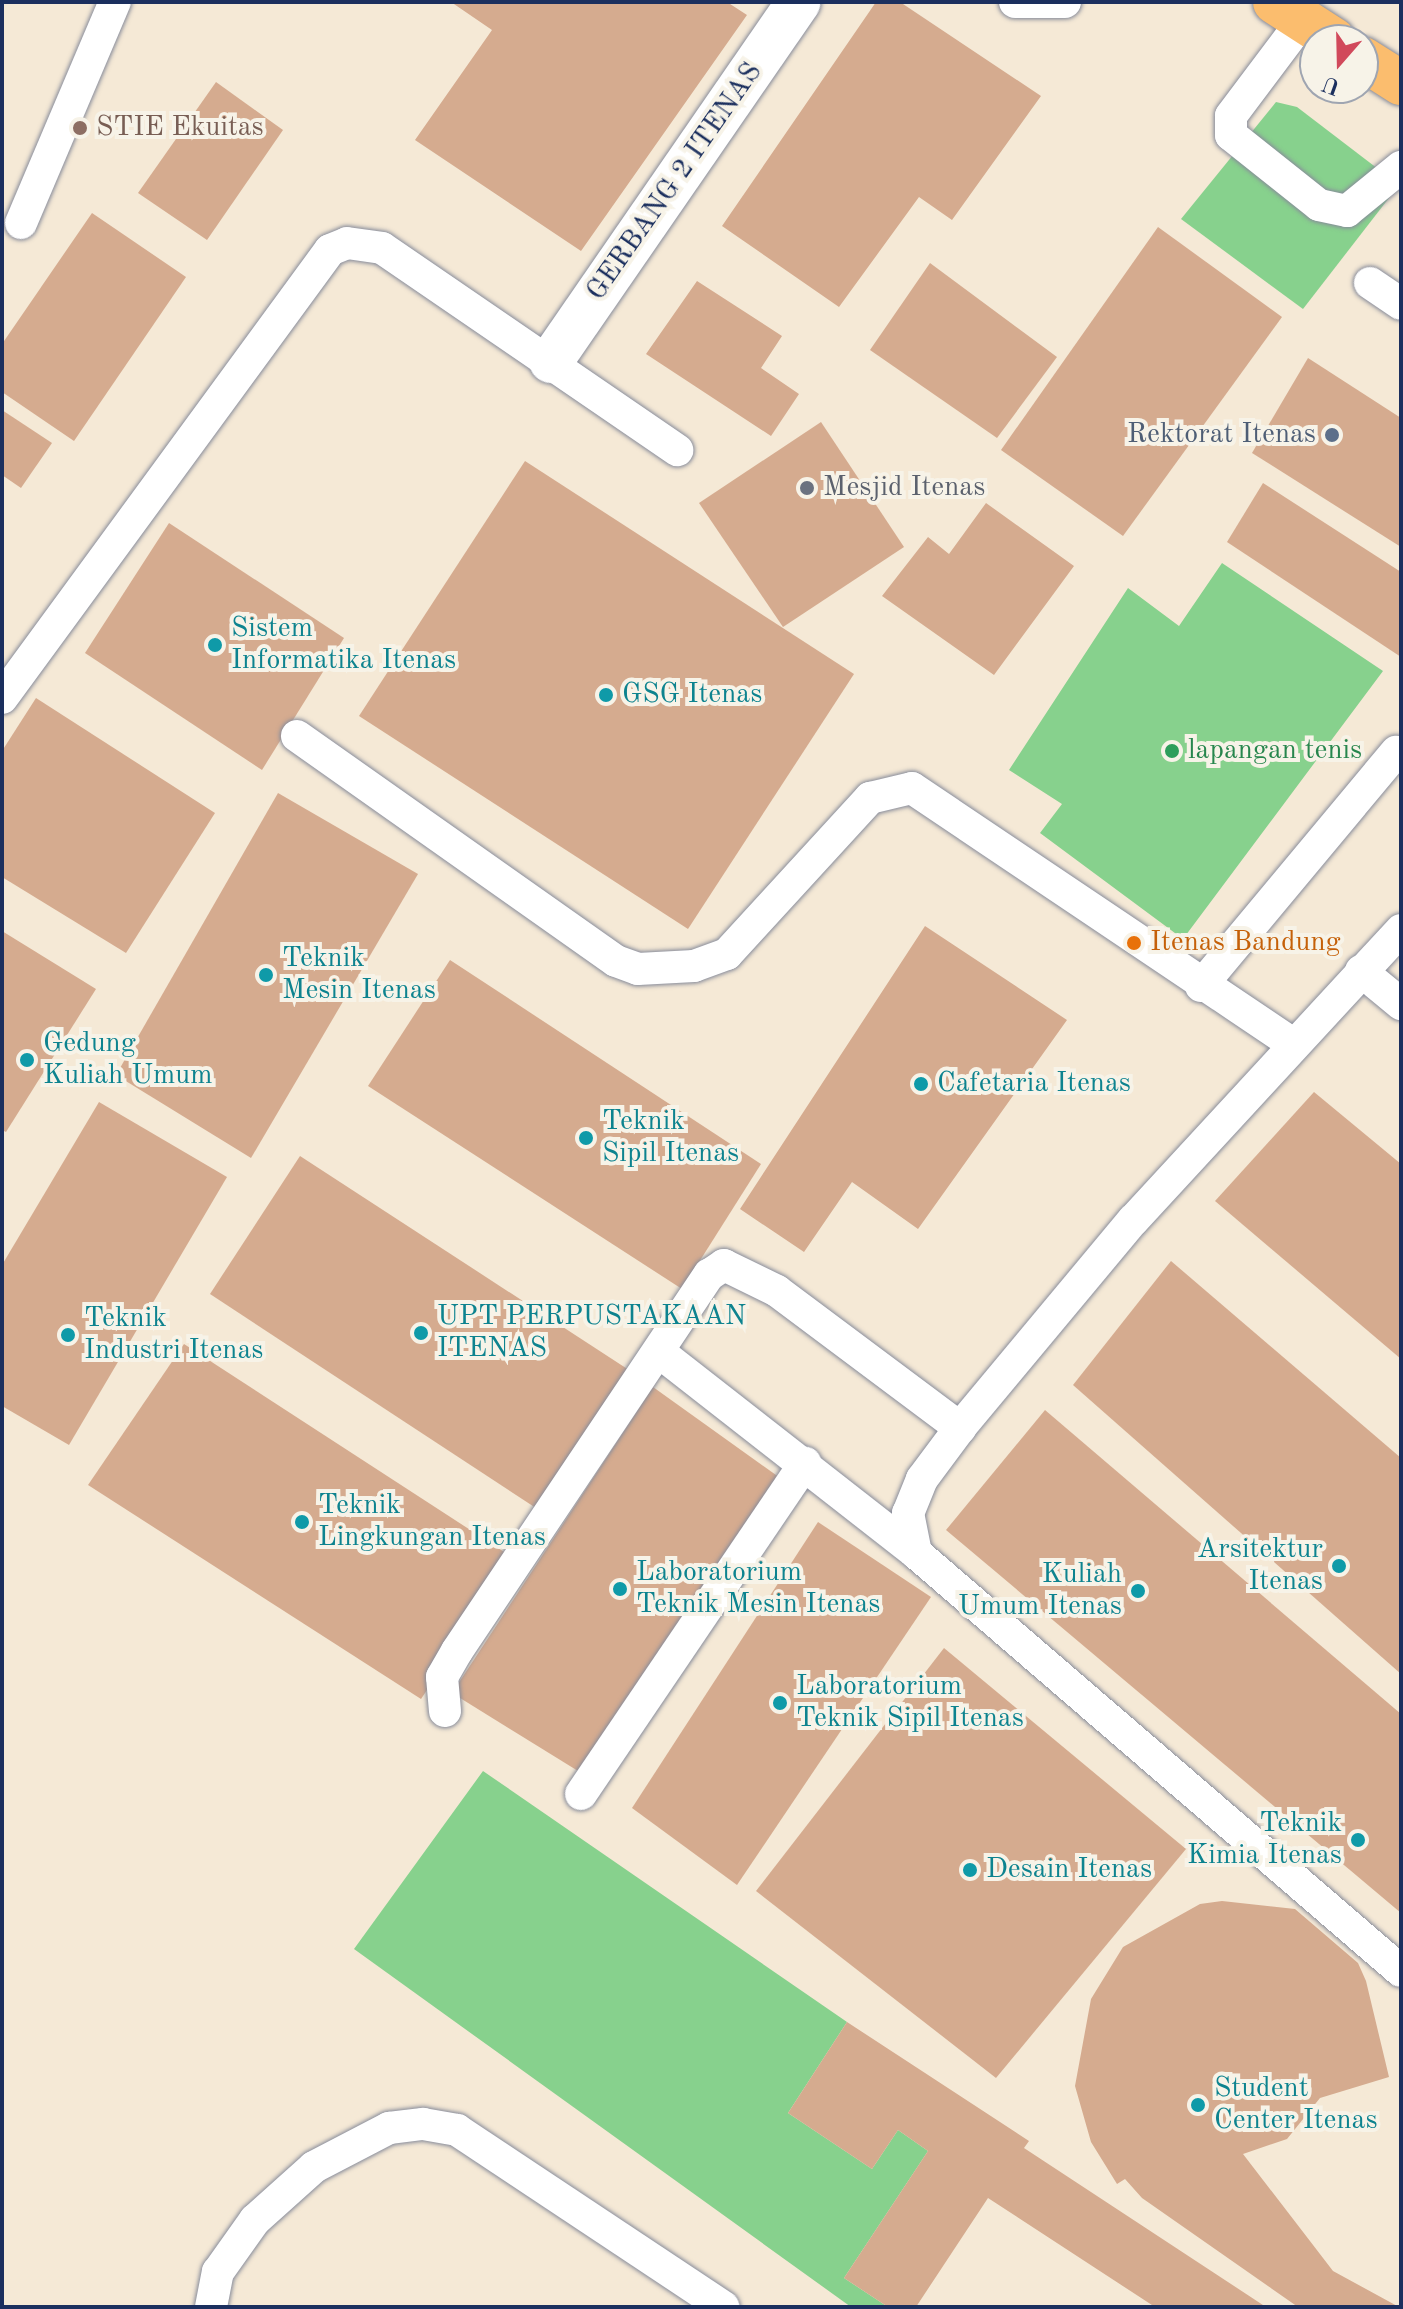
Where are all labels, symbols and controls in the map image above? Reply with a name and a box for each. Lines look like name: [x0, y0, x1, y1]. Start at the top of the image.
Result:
north arrow: [1299, 24, 1379, 104]
street label: GERBANG 2 ITENAS: [580, 57, 770, 307]
text: U: [1320, 71, 1343, 98]
place label: STIE Ekuitas: [96, 111, 264, 145]
marker: STIE Ekuitas: [71, 119, 89, 137]
place label: Rektorat Itenas: [1127, 418, 1316, 452]
marker: Rektorat Itenas: [1323, 426, 1341, 444]
place label: Mesjid Itenas: [823, 471, 985, 505]
marker: Mesjid Itenas: [798, 479, 816, 497]
place label: Sistem Informatika Itenas: [231, 612, 456, 678]
marker: Sistem Informatika Itenas: [206, 636, 224, 654]
place label: GSG Itenas: [622, 678, 762, 712]
marker: GSG Itenas: [597, 686, 615, 704]
place label: lapangan tenis: [1188, 734, 1362, 768]
marker: lapangan tenis: [1163, 742, 1181, 760]
place label: Itenas Bandung: [1150, 926, 1341, 960]
marker: Itenas Bandung: [1125, 934, 1143, 952]
place label: Teknik Mesin Itenas: [282, 942, 436, 1008]
marker: Teknik Mesin Itenas: [257, 966, 275, 984]
place label: Gedung Kuliah Umum: [43, 1027, 212, 1093]
marker: Gedung Kuliah Umum: [18, 1051, 36, 1069]
place label: Cafetaria Itenas: [937, 1067, 1131, 1101]
marker: Cafetaria Itenas: [912, 1075, 930, 1093]
place label: Teknik Sipil Itenas: [602, 1105, 739, 1171]
marker: Teknik Sipil Itenas: [577, 1129, 595, 1147]
place label: UPT PERPUSTAKAAN ITENAS: [437, 1300, 746, 1366]
place label: Teknik Industri Itenas: [84, 1302, 263, 1368]
marker: UPT PERPUSTAKAAN ITENAS: [412, 1324, 430, 1342]
marker: Teknik Industri Itenas: [59, 1326, 77, 1344]
place label: Teknik Lingkungan Itenas: [318, 1489, 546, 1555]
marker: Teknik Lingkungan Itenas: [293, 1513, 311, 1531]
place label: Arsitektur Itenas: [1197, 1533, 1323, 1599]
place label: Laboratorium Teknik Mesin Itenas: [636, 1556, 880, 1622]
marker: Arsitektur Itenas: [1330, 1557, 1348, 1575]
place label: Kuliah Umum Itenas: [958, 1558, 1122, 1624]
marker: Laboratorium Teknik Mesin Itenas: [611, 1580, 629, 1598]
marker: Kuliah Umum Itenas: [1129, 1582, 1147, 1600]
place label: Laboratorium Teknik Sipil Itenas: [796, 1670, 1024, 1736]
marker: Laboratorium Teknik Sipil Itenas: [771, 1694, 789, 1712]
place label: Teknik Kimia Itenas: [1187, 1807, 1342, 1873]
marker: Teknik Kimia Itenas: [1349, 1831, 1367, 1849]
place label: Desain Itenas: [986, 1853, 1152, 1887]
marker: Desain Itenas: [961, 1861, 979, 1879]
place label: Student Center Itenas: [1214, 2072, 1378, 2138]
marker: Student Center Itenas: [1189, 2096, 1207, 2114]

